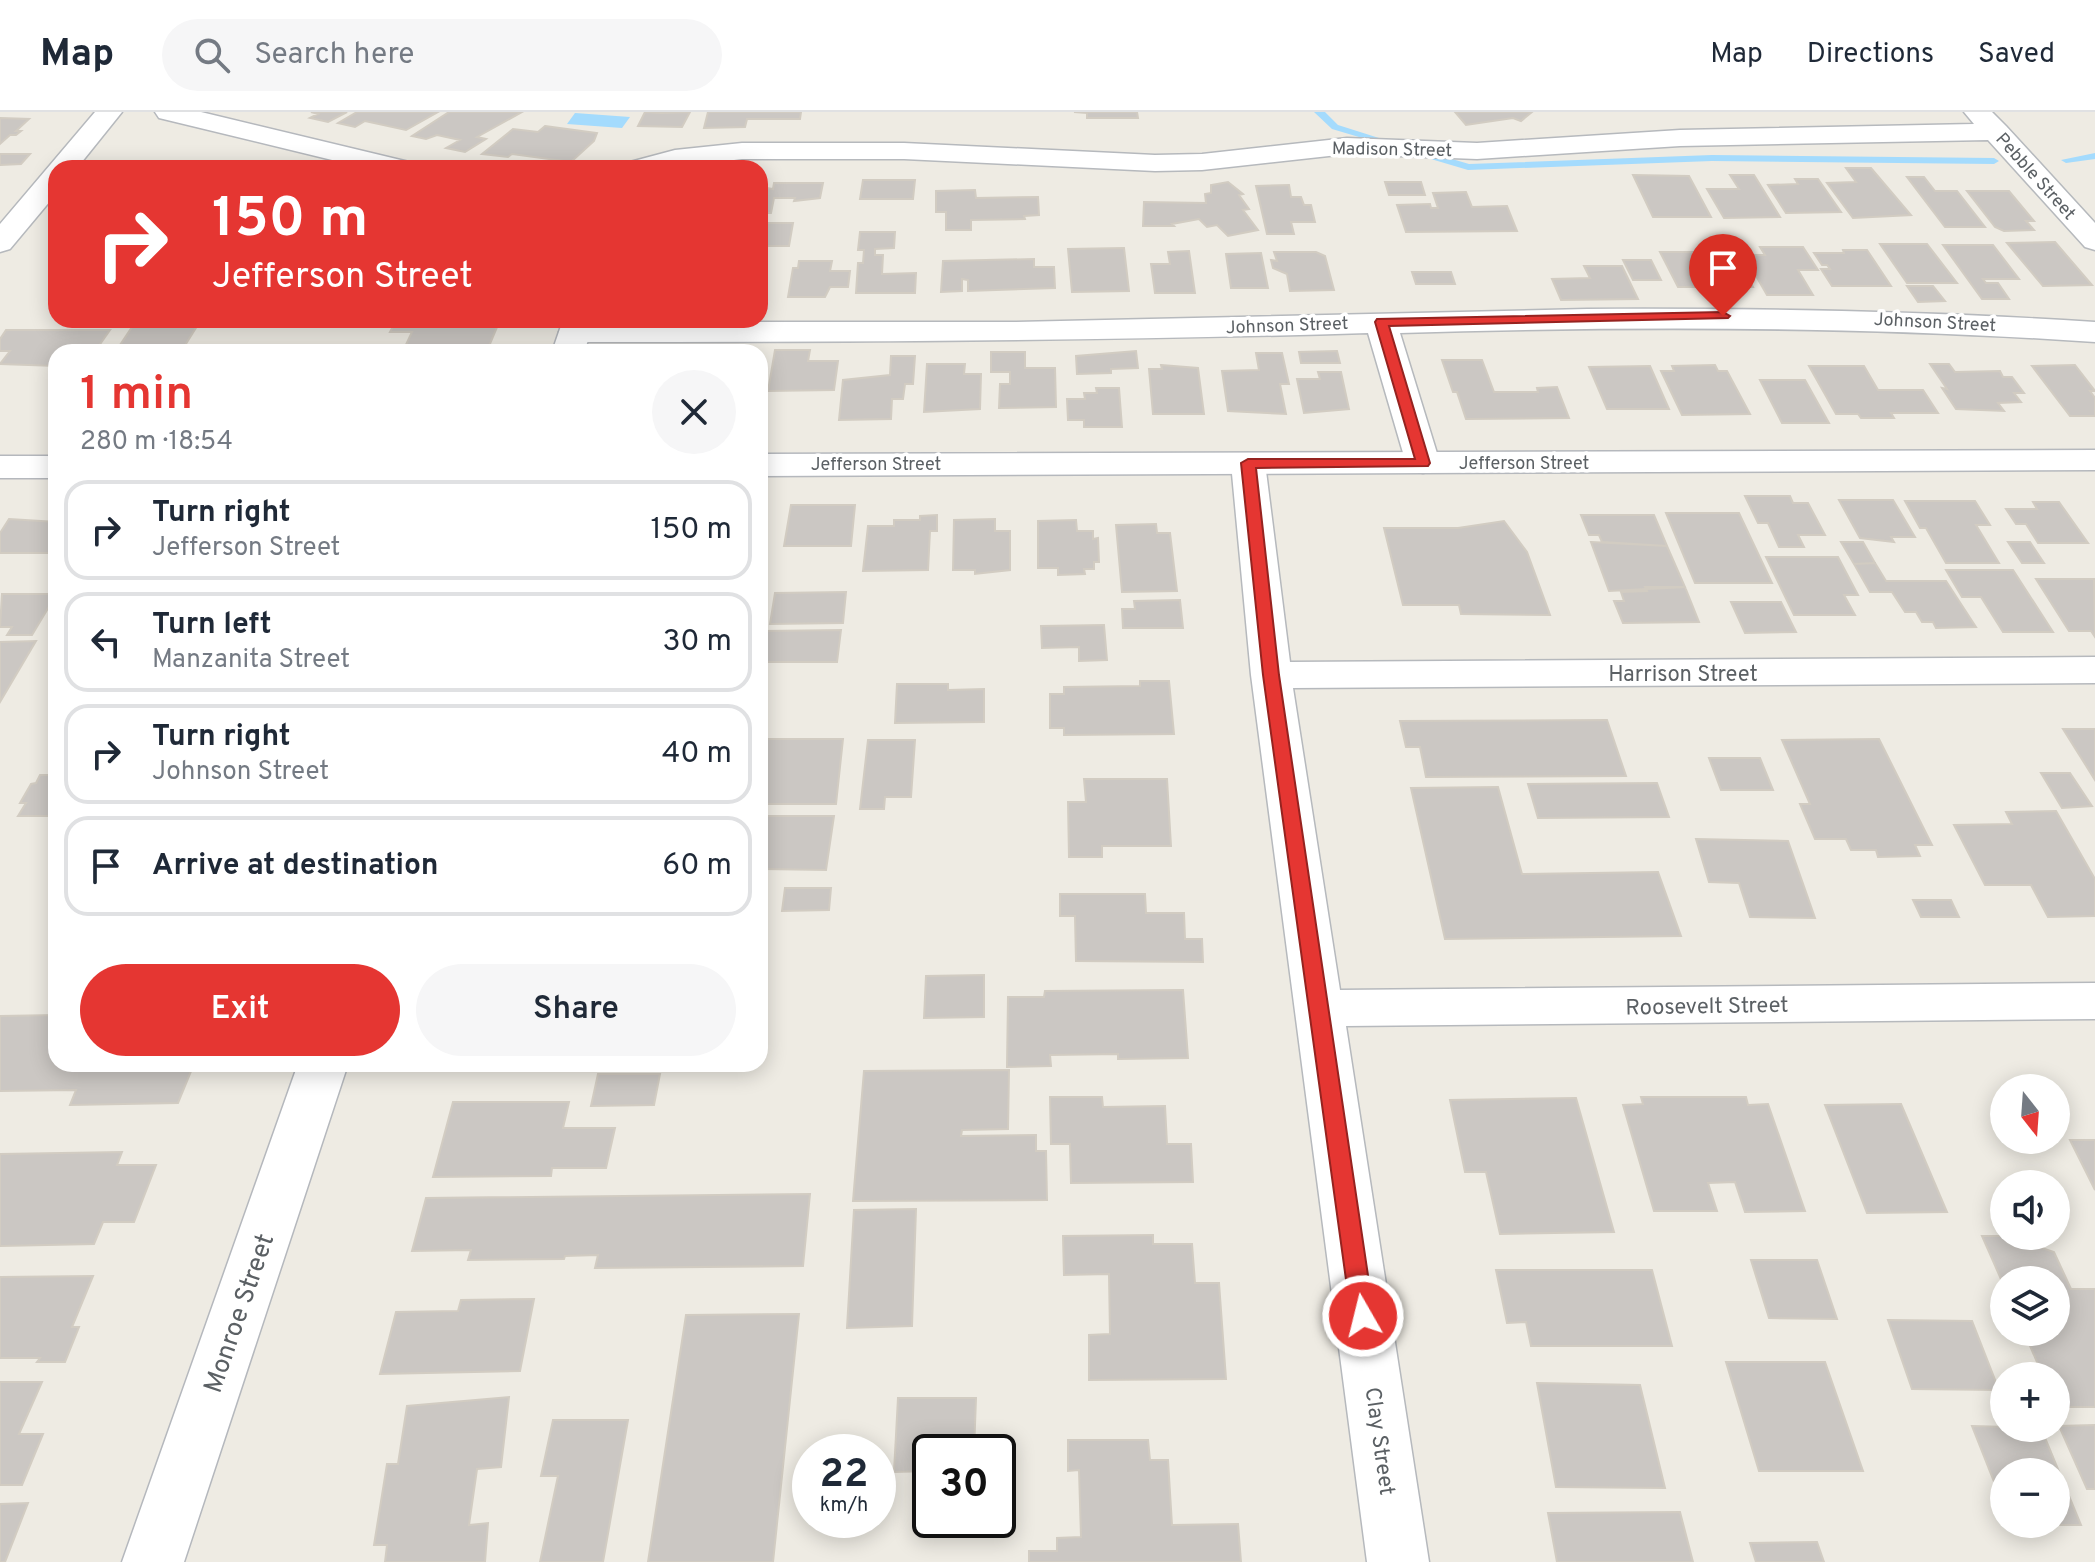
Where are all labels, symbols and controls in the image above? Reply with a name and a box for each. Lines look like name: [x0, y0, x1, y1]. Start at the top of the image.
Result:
search box: [162, 19, 722, 91]
text: Map: [40, 31, 114, 80]
icon: search: [190, 33, 234, 77]
text: Search here: [254, 37, 414, 74]
text: Map: [1710, 37, 1763, 73]
text: Directions: [1807, 37, 1934, 73]
text: Saved: [1978, 37, 2055, 73]
street label: Pebble Street: [1990, 129, 2080, 225]
street label: Madison Street: [1332, 138, 1452, 163]
text: 150 m: [212, 186, 368, 256]
icon: right: [80, 192, 184, 296]
pin: [1689, 234, 1757, 316]
icon: arrive: [1701, 246, 1745, 290]
text: Jefferson Street: [212, 255, 473, 301]
street label: Johnson Street: [1873, 309, 1997, 338]
street label: Johnson Street: [1225, 313, 1349, 340]
text: 1 min: [80, 366, 193, 426]
button: close: [652, 370, 736, 454]
text: 280 m · 18:54: [80, 426, 233, 459]
street label: Jefferson Street: [1459, 453, 1589, 476]
street label: Jefferson Street: [811, 454, 941, 477]
text: Turn right: [152, 495, 290, 532]
icon: right: [84, 508, 128, 552]
text: 150 m: [651, 512, 732, 549]
text: Jefferson Street: [152, 532, 340, 565]
text: Turn left: [152, 607, 272, 644]
icon: left: [84, 620, 128, 664]
text: 30 m: [663, 624, 732, 661]
text: Manzanita Street: [152, 644, 350, 677]
street label: Harrison Street: [1608, 662, 1758, 689]
text: Turn right: [152, 719, 290, 756]
icon: right: [84, 732, 128, 776]
text: 40 m: [662, 736, 732, 773]
text: Johnson Street: [152, 756, 329, 789]
icon: arrive: [84, 844, 128, 888]
text: Arrive at destination: [152, 848, 438, 885]
text: 60 m: [662, 848, 732, 885]
button: Exit: [80, 964, 400, 1056]
button: Share: [416, 964, 736, 1056]
street label: Roosevelt Street: [1625, 993, 1789, 1022]
north arrow: [1990, 1074, 2070, 1154]
map controls: [1990, 1074, 2070, 1538]
button: sound: [1990, 1170, 2070, 1250]
street label: Monroe Street: [198, 1230, 283, 1398]
button: layers: [1990, 1266, 2070, 1346]
position arrow: [1321, 1274, 1405, 1358]
button: +: [1990, 1362, 2070, 1442]
street label: Clay Street: [1358, 1386, 1399, 1497]
speed limit sign: 30: [912, 1434, 1016, 1538]
text: 22: [820, 1451, 868, 1501]
button: −: [1990, 1458, 2070, 1538]
text: km/h: [820, 1493, 868, 1519]

